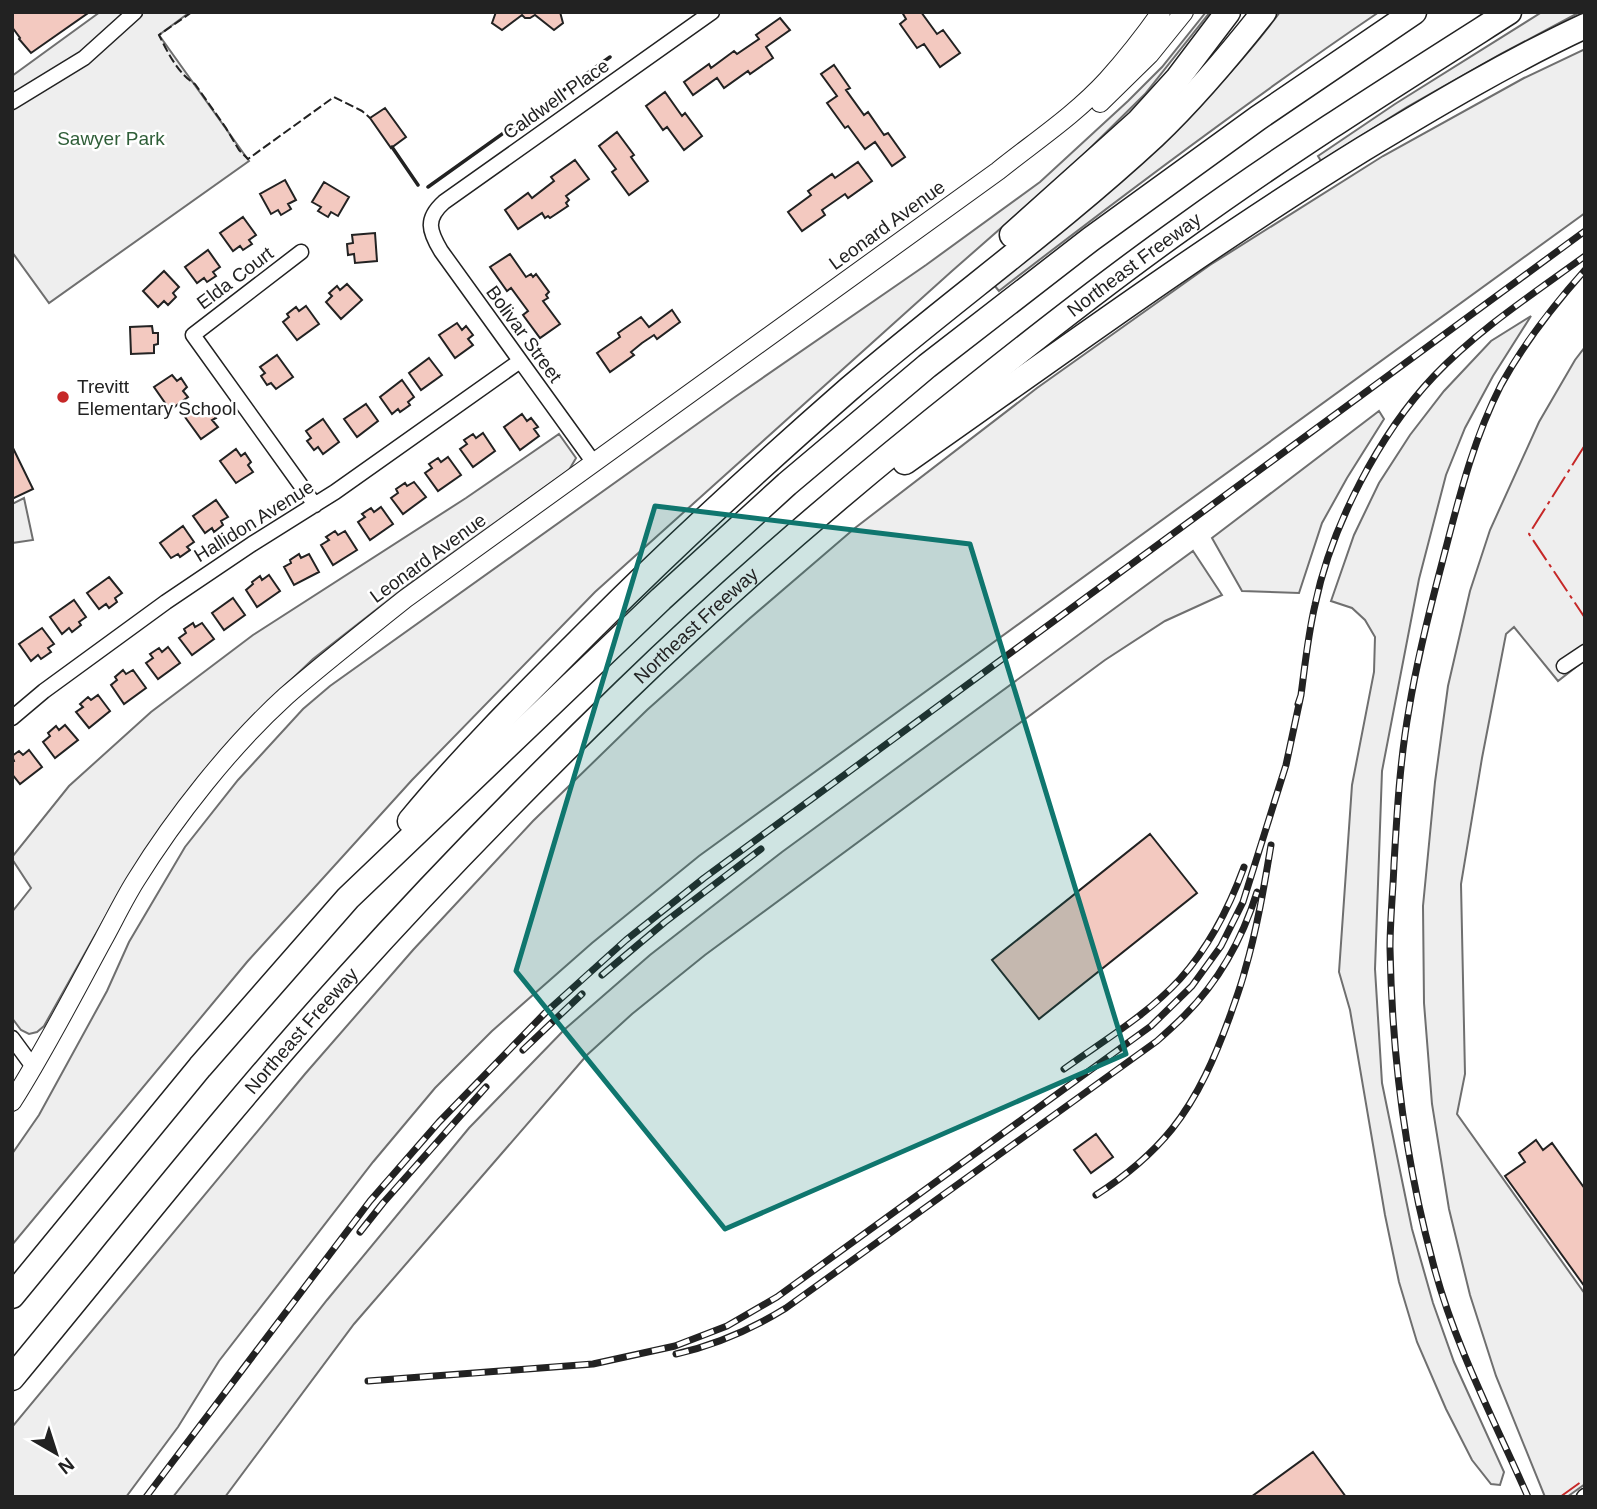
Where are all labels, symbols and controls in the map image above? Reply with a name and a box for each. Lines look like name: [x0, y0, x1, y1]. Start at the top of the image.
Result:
street label: Caldwell Place: [499, 55, 613, 143]
park label: Sawyer Park: [57, 128, 165, 149]
street label: Leonard Avenue: [825, 176, 949, 274]
street label: Northeast Freeway: [1063, 208, 1205, 320]
street label: Elda Court: [193, 242, 278, 313]
street label: Bolivar Street: [482, 282, 566, 387]
place label: Trevitt Elementary School: [77, 376, 236, 419]
marker: Trevitt Elementary School: [55, 389, 71, 405]
street label: Hallidon Avenue: [190, 476, 318, 566]
street label: Leonard Avenue: [366, 509, 490, 607]
street label: Northeast Freeway: [629, 563, 762, 687]
street label: Northeast Freeway: [240, 963, 362, 1098]
north arrow: [21, 1418, 91, 1488]
text: N: [54, 1453, 78, 1478]

